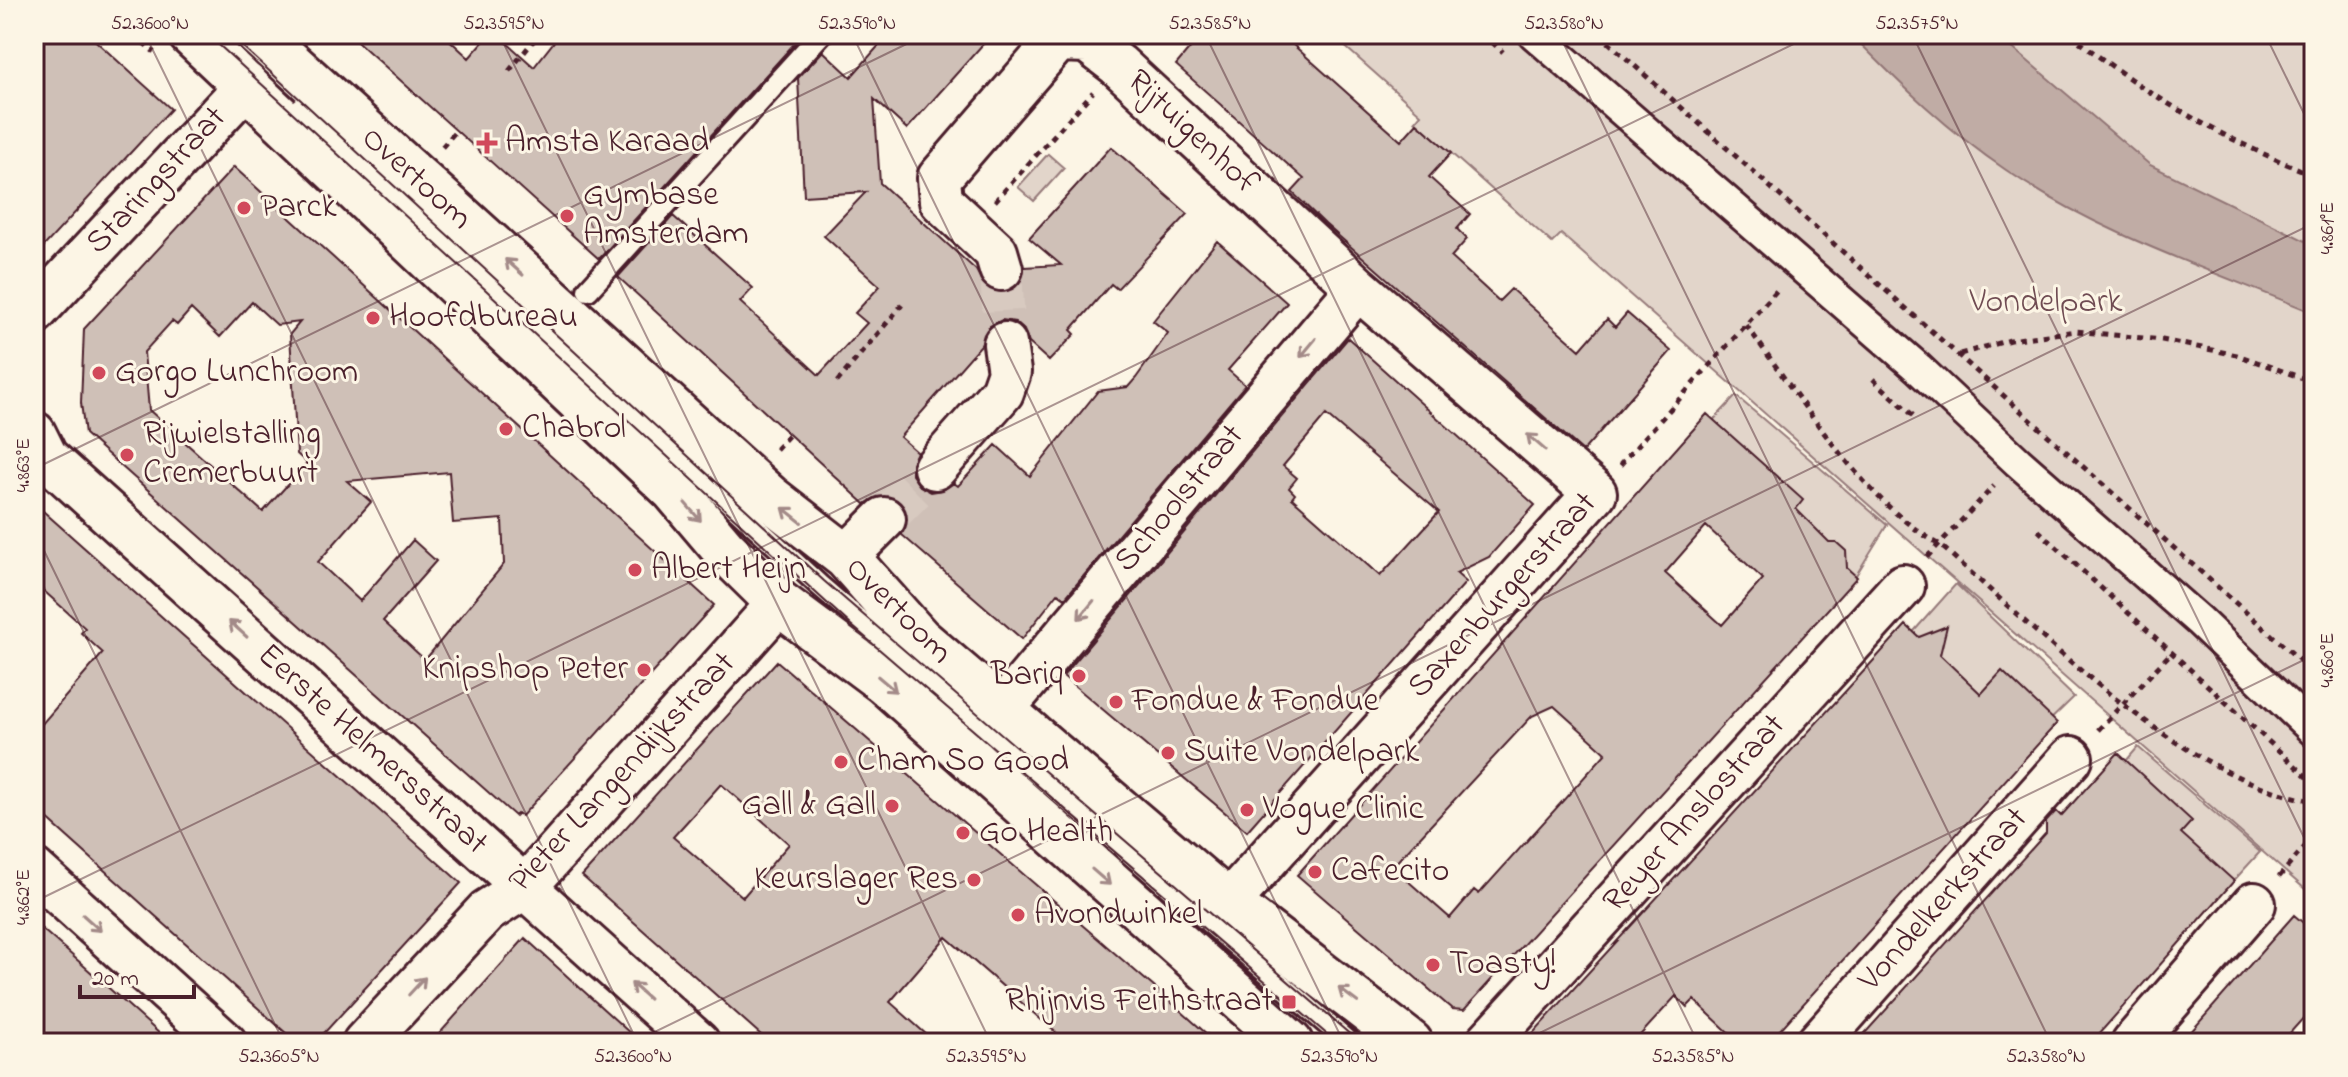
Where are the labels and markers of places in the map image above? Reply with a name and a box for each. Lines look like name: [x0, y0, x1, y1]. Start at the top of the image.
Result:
place label: Amsta Karaad: [505, 118, 709, 168]
marker: Amsta Karaad: [476, 132, 498, 154]
place label: Gymbase Amsterdam: [583, 171, 749, 260]
place label: Parck: [260, 183, 337, 233]
marker: Parck: [235, 199, 253, 217]
marker: Gymbase Amsterdam: [558, 207, 576, 225]
place label: Hoofdbureau: [389, 293, 578, 343]
marker: Hoofdbureau: [364, 309, 382, 327]
place label: Gorgo Lunchroom: [115, 348, 358, 398]
marker: Gorgo Lunchroom: [90, 364, 108, 382]
place label: Chabrol: [522, 404, 626, 454]
place label: Rijwielstalling Cremerbuurt: [143, 410, 321, 499]
marker: Chabrol: [497, 420, 515, 438]
marker: Rijwielstalling Cremerbuurt: [118, 446, 136, 464]
place label: Albert Heijn: [651, 545, 806, 595]
marker: Albert Heijn: [626, 561, 644, 579]
place label: Knipshop Peter: [422, 645, 628, 695]
place label: Bariq: [990, 651, 1063, 701]
marker: Knipshop Peter: [635, 661, 653, 679]
marker: Bariq: [1070, 667, 1088, 685]
place label: Fondue & Fondue: [1131, 677, 1380, 727]
marker: Fondue & Fondue: [1107, 693, 1125, 711]
place label: Suite Vondelpark: [1184, 728, 1419, 778]
place label: Cham So Good: [857, 737, 1069, 787]
marker: Suite Vondelpark: [1159, 744, 1177, 762]
marker: Cham So Good: [832, 753, 850, 771]
place label: Gall & Gall: [741, 781, 876, 831]
place label: Vogue Clinic: [1262, 785, 1424, 835]
marker: Gall & Gall: [883, 797, 901, 815]
marker: Vogue Clinic: [1238, 801, 1256, 819]
place label: Go Health: [979, 808, 1113, 858]
marker: Go Health: [954, 824, 972, 842]
place label: Cafecito: [1331, 847, 1449, 897]
place label: Keurslager Res: [754, 855, 958, 905]
marker: Cafecito: [1306, 863, 1324, 881]
marker: Keurslager Res: [965, 871, 983, 889]
place label: Avondwinkel: [1034, 890, 1203, 940]
marker: Avondwinkel: [1009, 906, 1027, 924]
place label: Toasty!: [1449, 940, 1556, 990]
marker: Toasty!: [1424, 956, 1442, 974]
place label: Rhijnvis Feithstraat: [1005, 977, 1273, 1027]
marker: Rhijnvis Feithstraat: [1280, 993, 1298, 1011]

